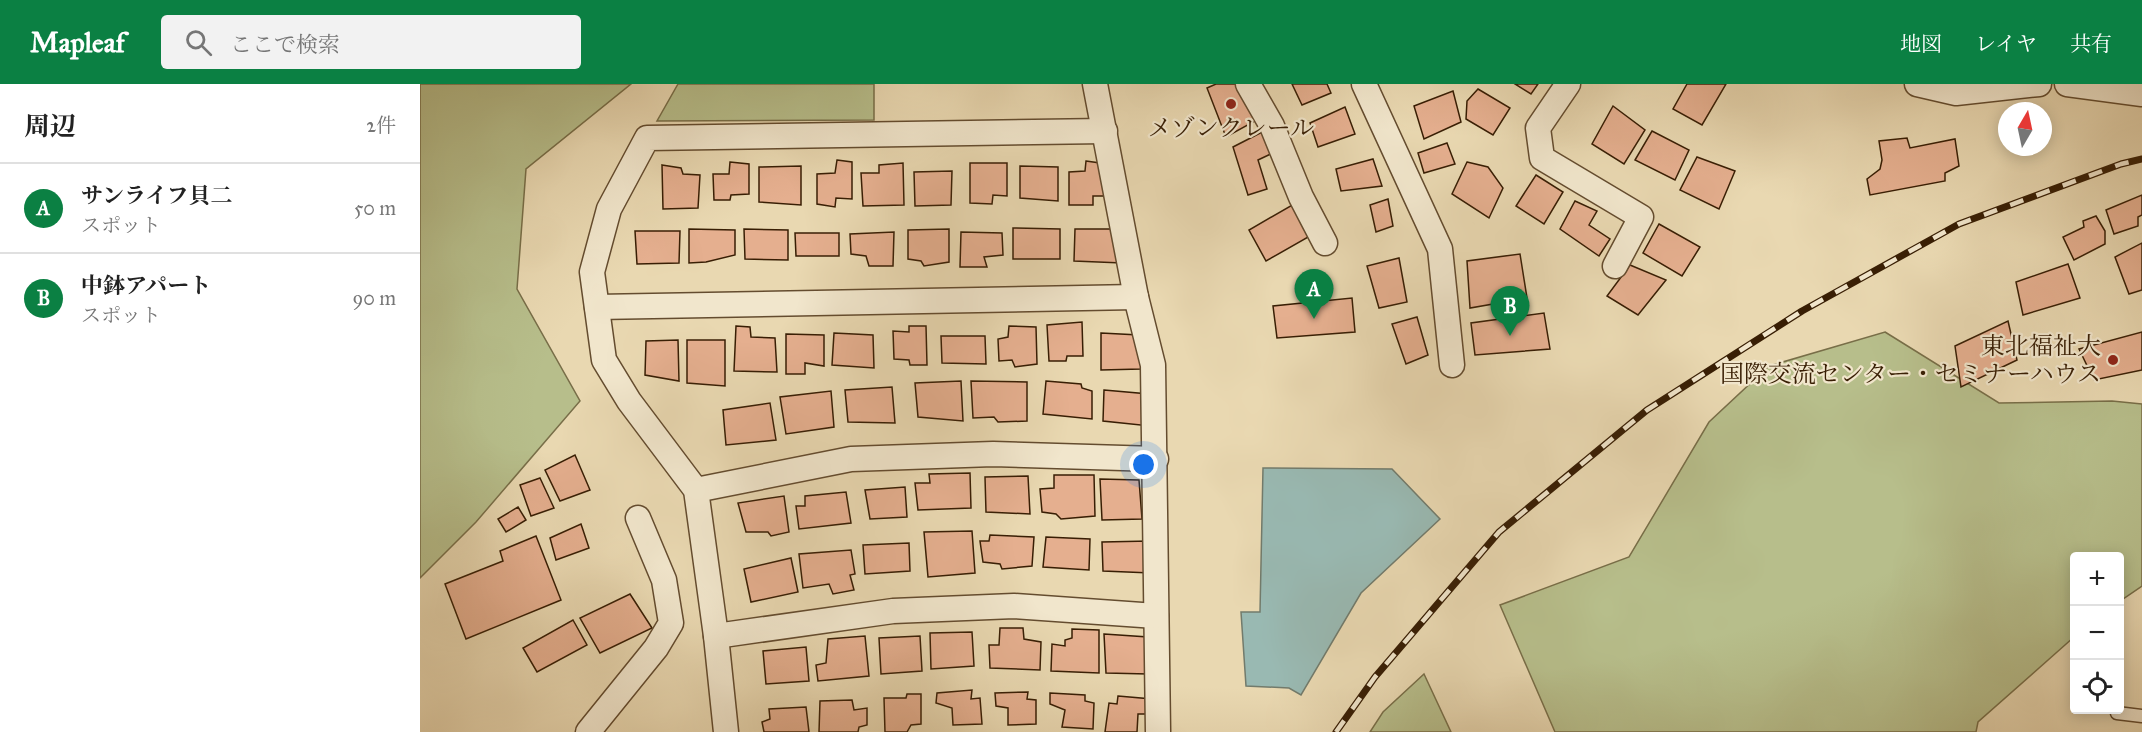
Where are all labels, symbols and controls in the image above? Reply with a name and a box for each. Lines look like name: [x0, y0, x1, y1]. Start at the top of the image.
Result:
search box: [161, 15, 581, 69]
text: Mapleaf: [30, 25, 125, 60]
icon: search: [182, 26, 215, 59]
text: ここで検索: [230, 31, 340, 58]
text: 地図: [1900, 31, 1942, 57]
text: レイヤ: [1975, 31, 2037, 57]
text: 共有: [2070, 31, 2112, 57]
marker: メゾンクレール: [1224, 97, 1238, 111]
north arrow: [1998, 102, 2052, 156]
text: 周辺: [24, 110, 76, 142]
text: 2件: [366, 113, 396, 137]
place label: メゾンクレール: [1148, 113, 1314, 143]
text: サンライフ貝二: [81, 182, 233, 209]
text: A: [37, 196, 50, 220]
text: 50 m: [354, 196, 396, 220]
text: スポット: [81, 213, 161, 237]
pin: A: [1294, 270, 1334, 319]
text: 中鉢アパート: [81, 272, 211, 299]
text: B: [37, 286, 50, 310]
text: 90 m: [353, 286, 396, 310]
pin: B: [1490, 286, 1530, 336]
text: スポット: [81, 303, 161, 327]
place label: 東北福祉大 国際交流センター・セミナーハウス: [1720, 331, 2101, 389]
marker: 東北福祉大 国際交流センター・セミナーハウス: [2106, 353, 2120, 367]
your location: [1129, 450, 1158, 479]
map controls: [2070, 552, 2124, 714]
button: +: [2070, 552, 2124, 606]
button: −: [2070, 606, 2124, 660]
button: locate: [2070, 660, 2124, 714]

